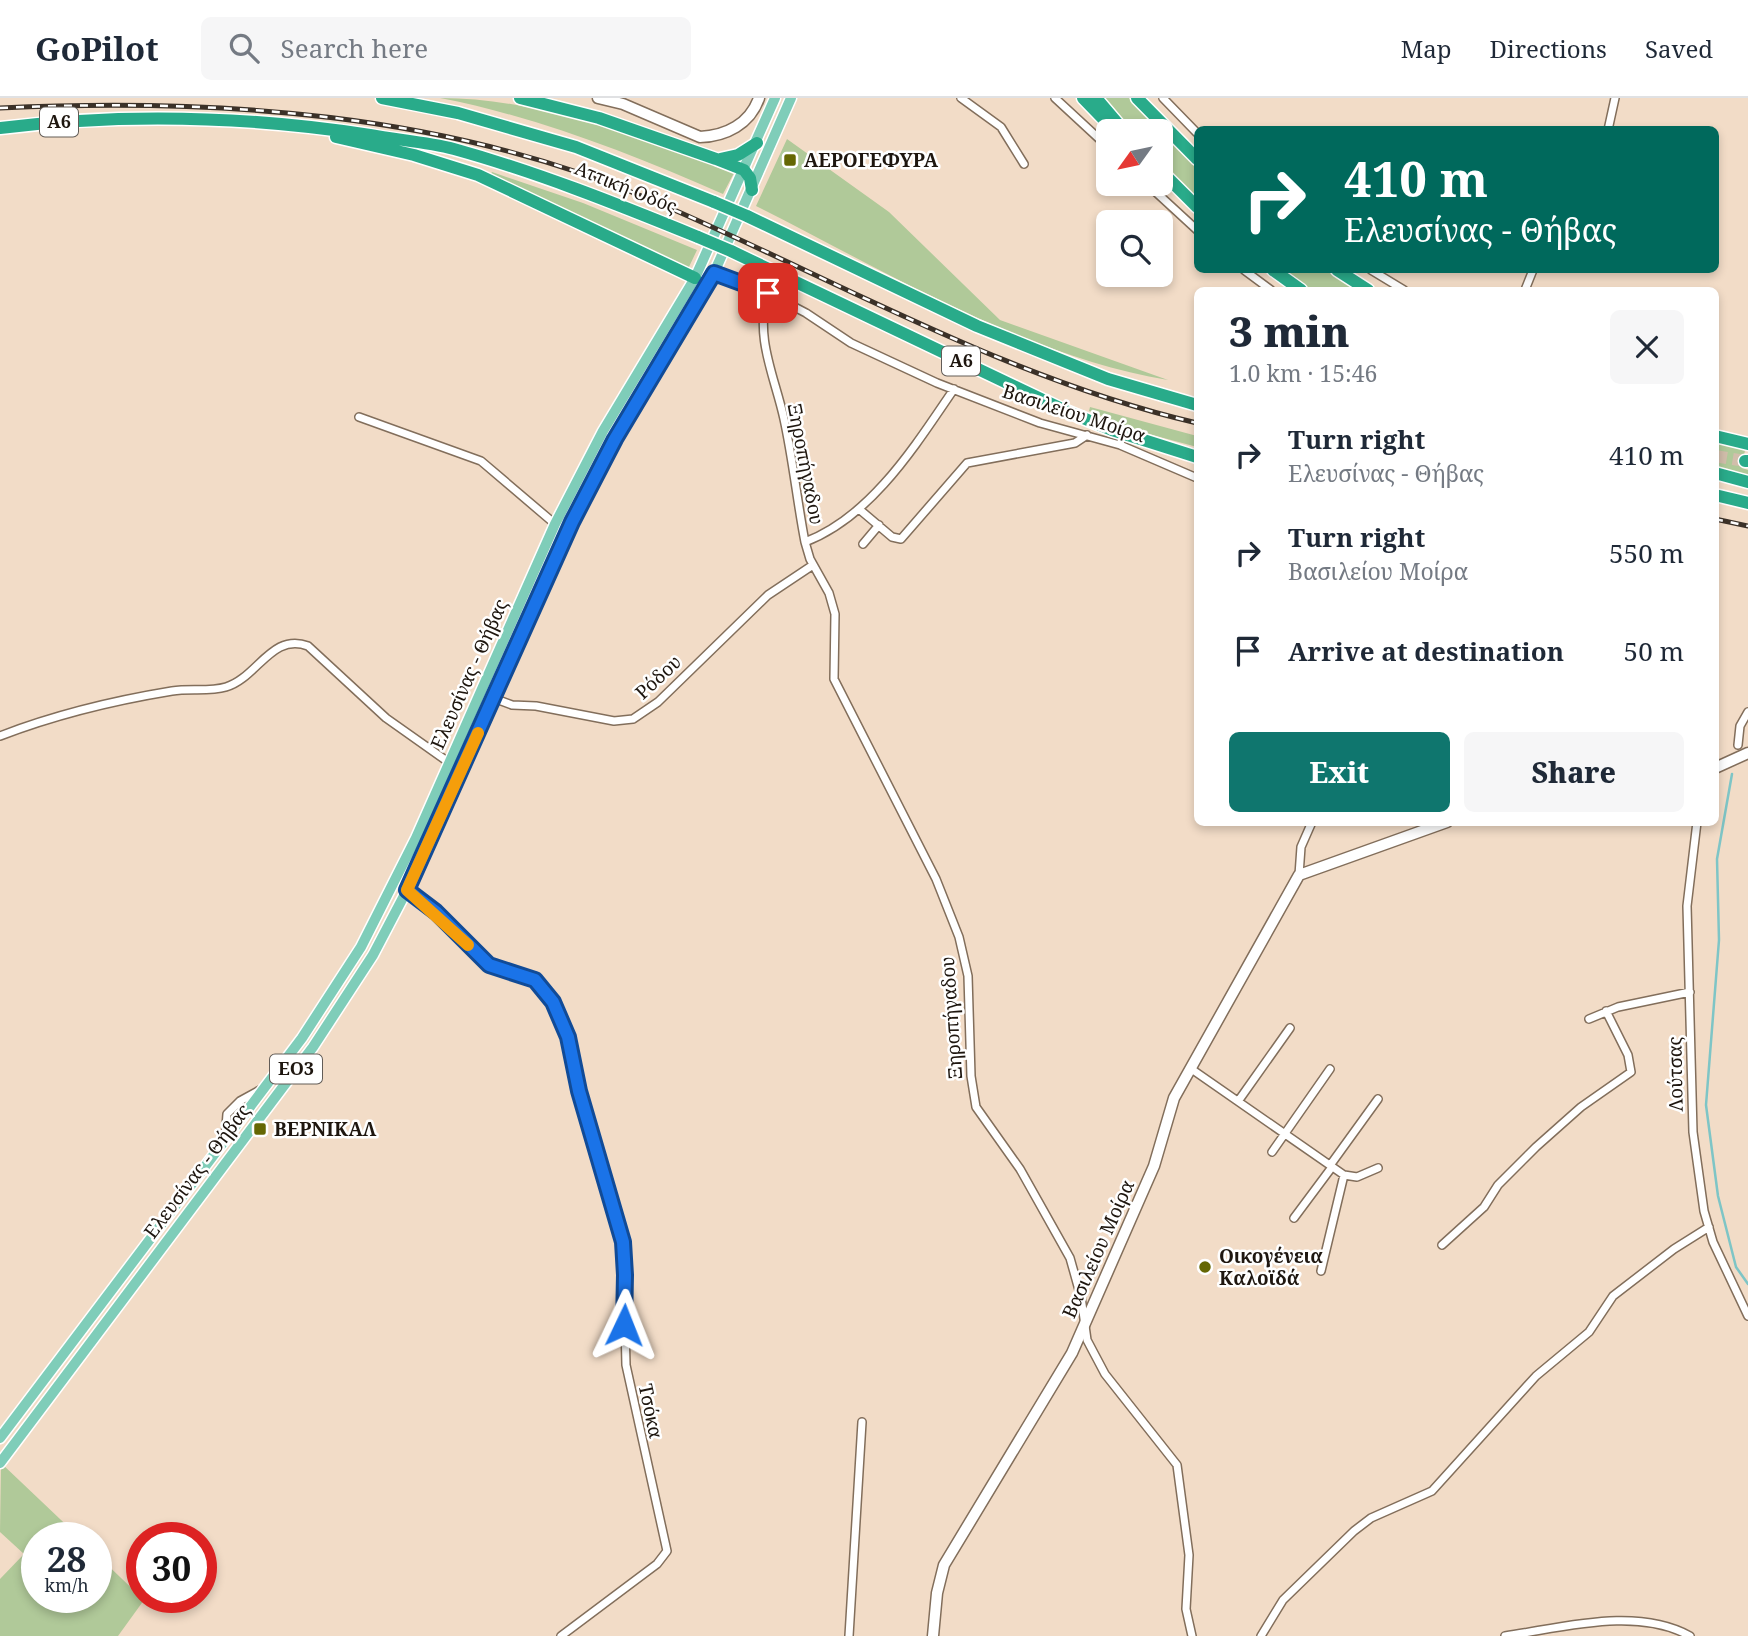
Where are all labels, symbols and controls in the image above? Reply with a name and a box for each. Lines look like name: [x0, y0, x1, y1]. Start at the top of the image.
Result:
search box: [201, 17, 691, 80]
text: GoPilot: [35, 26, 159, 71]
icon: search: [225, 29, 263, 67]
text: Search here: [281, 30, 428, 66]
text: Map: [1401, 32, 1452, 65]
text: Directions: [1490, 32, 1607, 65]
text: Saved: [1645, 32, 1713, 65]
road number: Α6: [40, 107, 78, 136]
north arrow: [1096, 119, 1172, 196]
map controls: [1096, 119, 1173, 287]
text: 410 m: [1344, 145, 1488, 211]
place label: ΑΕΡΟΓΕΦΥΡΑ: [804, 147, 939, 173]
marker: ΑΕΡΟΓΕΦΥΡΑ: [782, 152, 798, 168]
icon: right: [1229, 154, 1320, 245]
street label: Αττική Οδός: [571, 155, 681, 219]
text: Ελευσίνας - Θήβας: [1344, 208, 1617, 251]
button: search: [1096, 210, 1173, 287]
pin: [738, 263, 798, 323]
icon: arrive: [749, 274, 787, 312]
text: 3 min: [1229, 302, 1350, 359]
button: close: [1610, 310, 1684, 384]
road number: Α6: [942, 346, 980, 376]
text: 1.0 km · 15:46: [1229, 357, 1377, 389]
street label: Βασιλείου Μοίρα: [999, 378, 1149, 448]
street label: Ξηροπήγαδου: [782, 401, 830, 527]
text: Turn right: [1288, 421, 1425, 457]
icon: right: [1229, 436, 1267, 474]
text: 410 m: [1609, 437, 1684, 473]
text: Ελευσίνας - Θήβας: [1288, 457, 1484, 489]
text: Turn right: [1288, 519, 1425, 555]
icon: right: [1229, 534, 1267, 572]
text: 550 m: [1609, 535, 1684, 571]
text: Βασιλείου Μοίρα: [1288, 555, 1468, 587]
street label: Ελευσίνας - Θήβας: [424, 595, 514, 753]
icon: arrive: [1229, 632, 1267, 670]
text: Arrive at destination: [1288, 633, 1564, 669]
text: 50 m: [1624, 633, 1684, 669]
street label: Ρόδου: [629, 649, 687, 705]
button: Exit: [1229, 732, 1450, 812]
button: Share: [1464, 732, 1684, 812]
street label: Ξηροπήγαδου: [934, 956, 968, 1080]
street label: Λούτσας: [1661, 1036, 1689, 1112]
road number: ΕΟ3: [270, 1054, 322, 1084]
street label: Ελευσίνας - Θήβας: [138, 1098, 256, 1244]
place label: ΒΕΡΝΙΚΑΛ: [274, 1116, 377, 1142]
marker: ΒΕΡΝΙΚΑΛ: [252, 1121, 268, 1137]
street label: Βασιλείου Μοίρα: [1056, 1176, 1140, 1322]
place label: Οικογένεια Καλοϊδά: [1219, 1243, 1323, 1291]
marker: Οικογένεια Καλοϊδά: [1197, 1259, 1213, 1275]
position arrow: [587, 1288, 661, 1362]
street label: Τσόκα: [633, 1381, 669, 1441]
speed limit sign: 30: [126, 1522, 217, 1613]
text: 28: [47, 1535, 86, 1582]
text: km/h: [44, 1573, 89, 1597]

